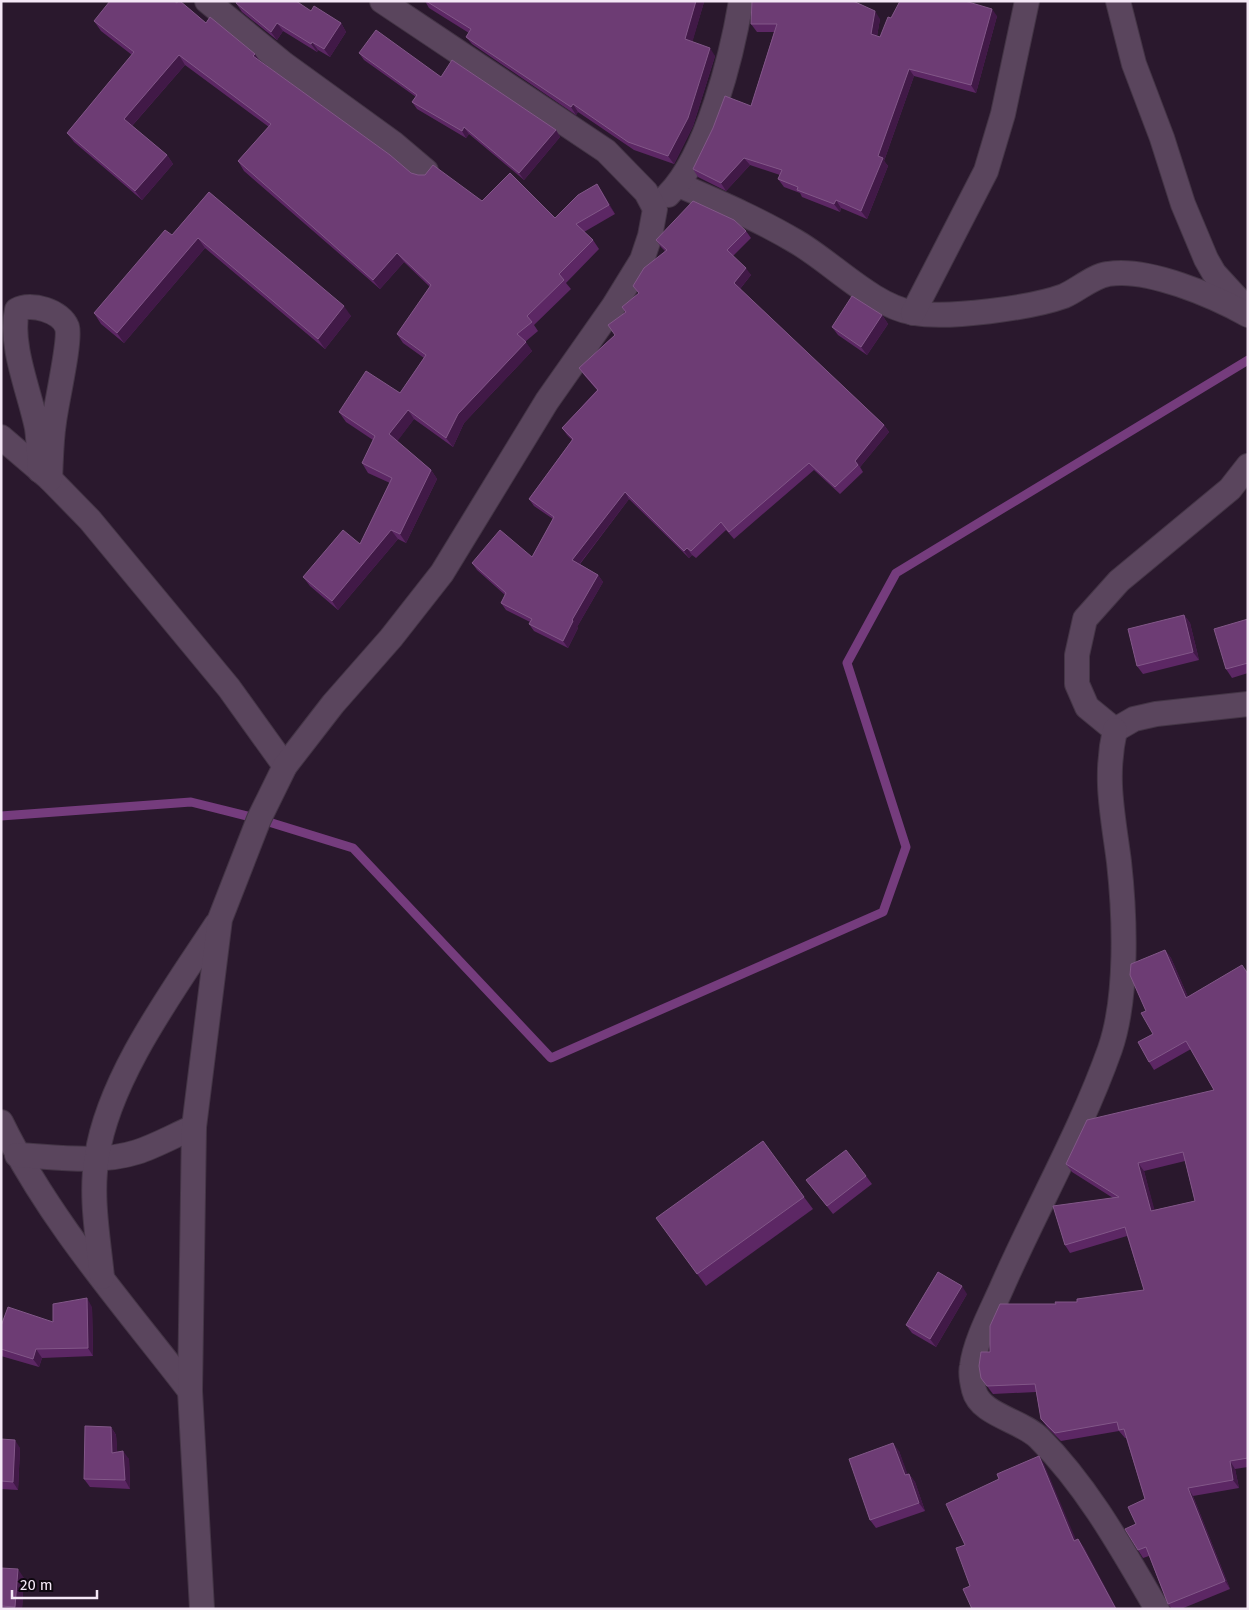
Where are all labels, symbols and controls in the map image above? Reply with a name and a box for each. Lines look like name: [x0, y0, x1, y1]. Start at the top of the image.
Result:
scale bar: [12, 1568, 98, 1600]
text: 20 m: [20, 1576, 53, 1594]

